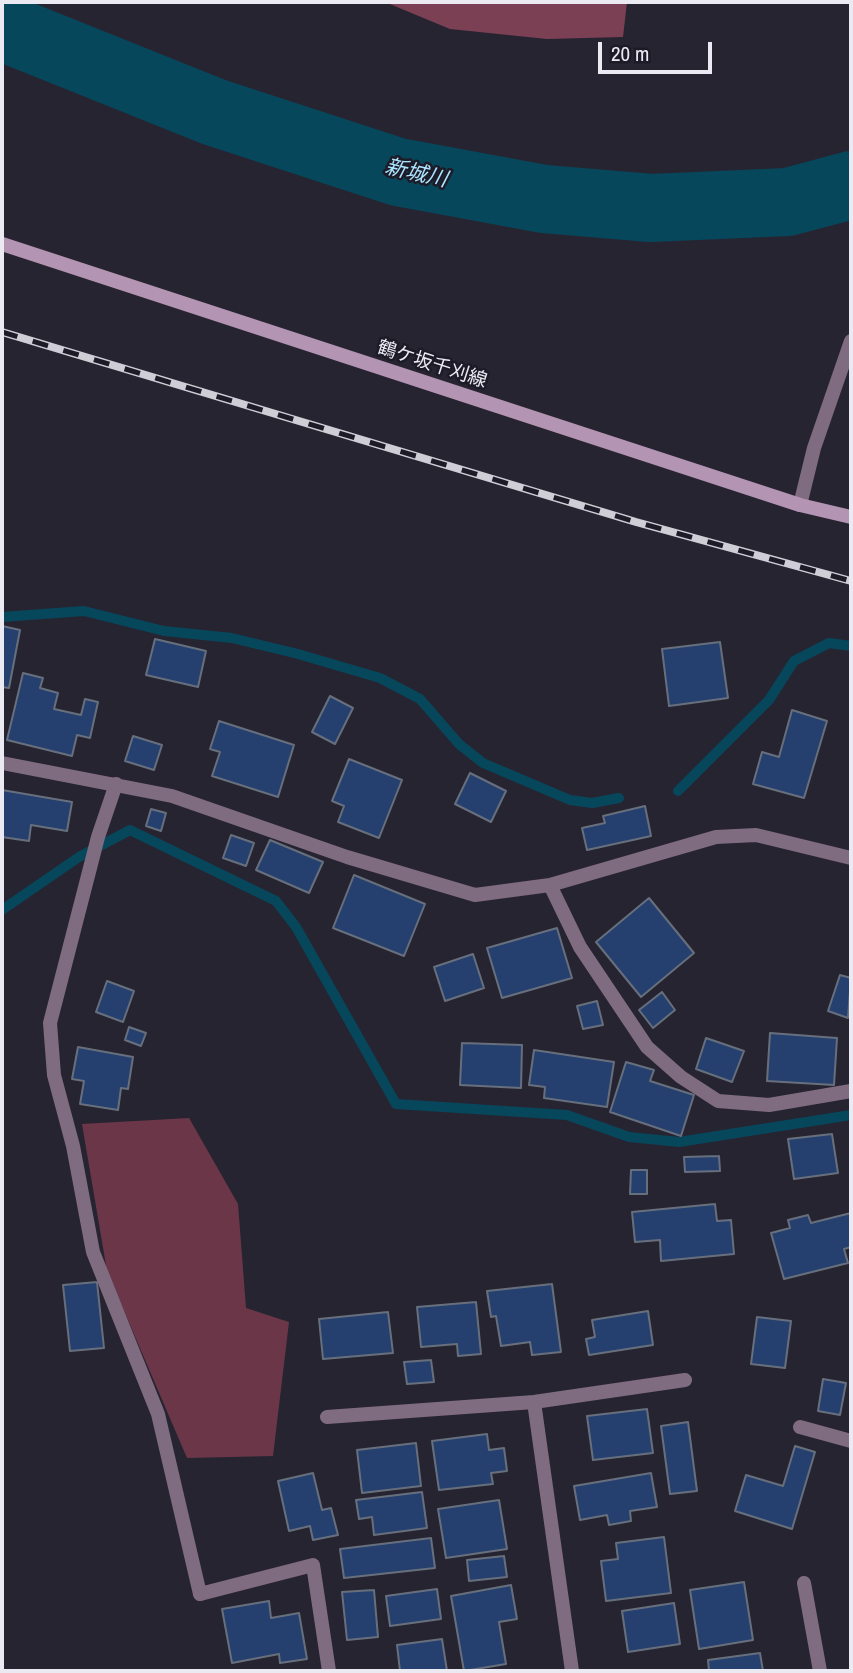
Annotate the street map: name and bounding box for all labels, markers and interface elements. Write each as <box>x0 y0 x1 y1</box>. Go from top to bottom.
scale bar <box>601 28 715 72</box>
text: 20 m <box>611 39 649 68</box>
water label: 新城川 <box>382 155 450 193</box>
street label: 鶴ケ坂千刈線 <box>374 337 490 393</box>

